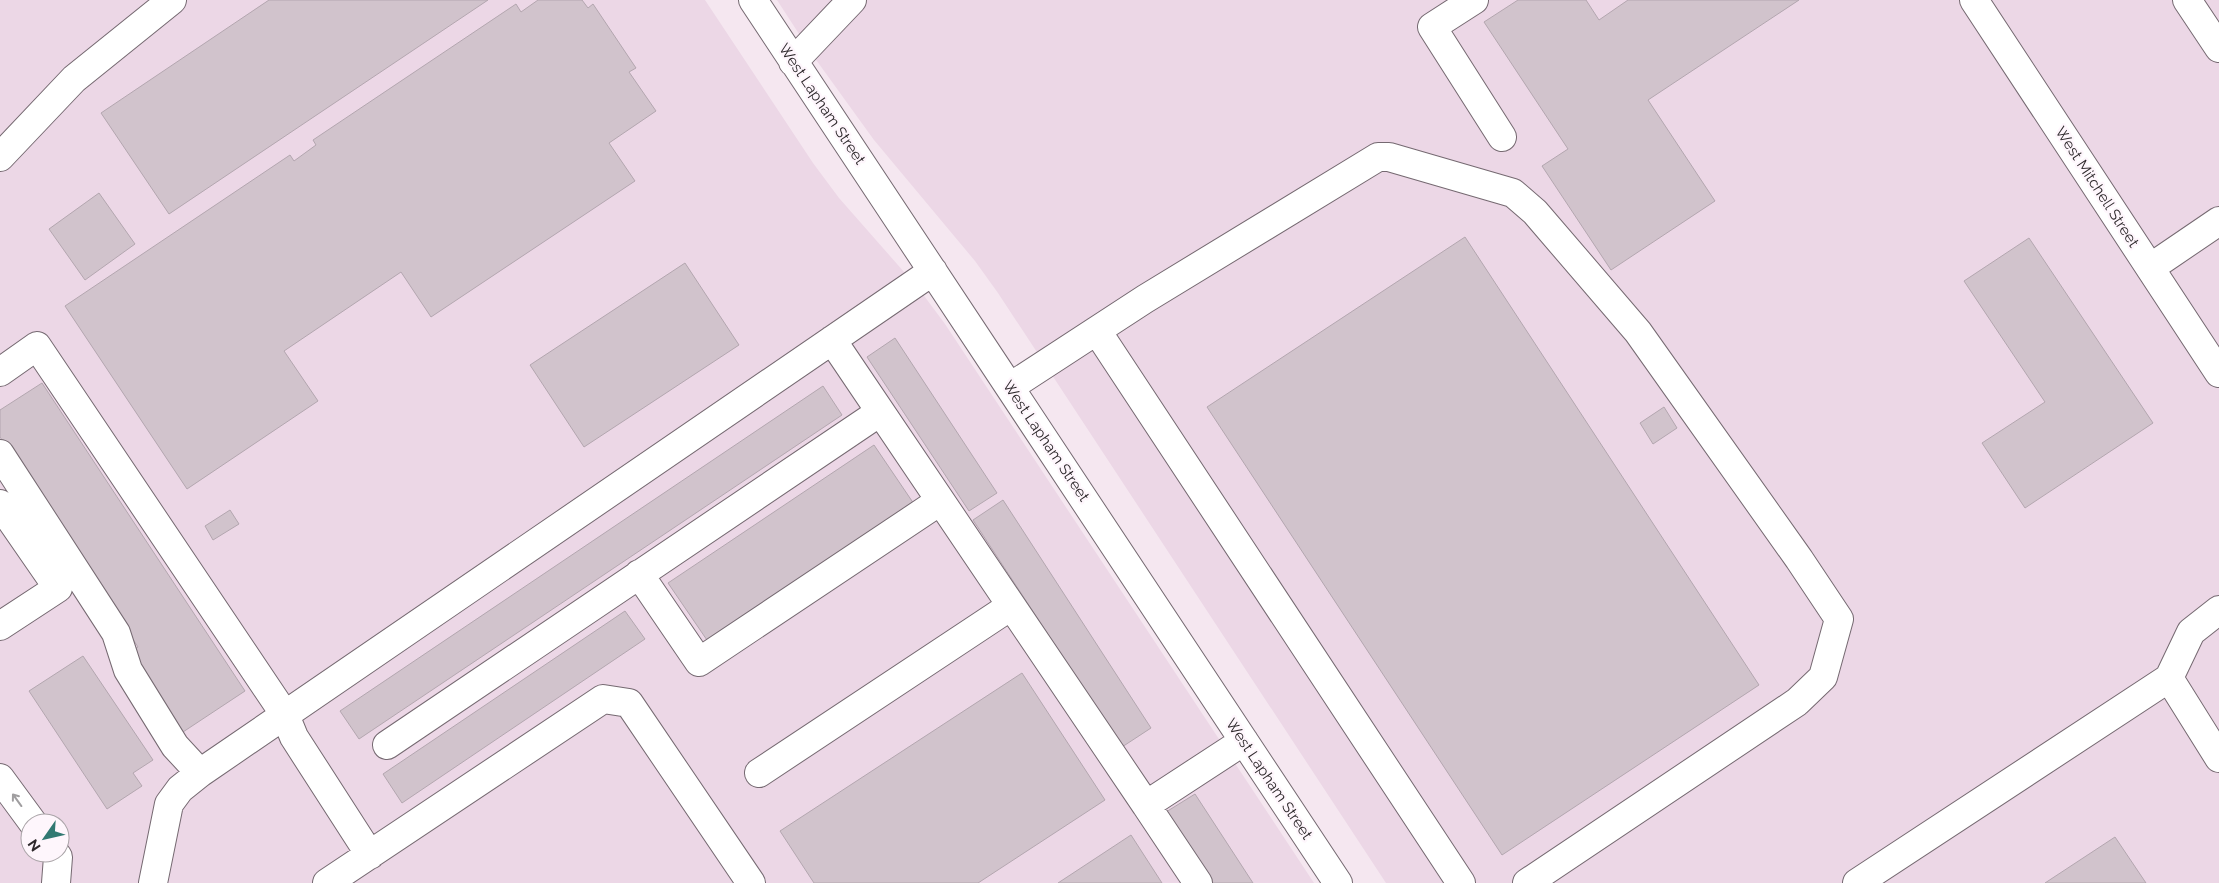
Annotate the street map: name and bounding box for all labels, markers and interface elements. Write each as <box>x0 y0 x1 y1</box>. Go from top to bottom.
street label: West Lapham Street <box>775 40 869 168</box>
street label: West Mitchell Street <box>2051 123 2143 251</box>
street label: West Lapham Street <box>999 377 1093 505</box>
street label: West Lapham Street <box>1222 715 1316 843</box>
one-way arrow <box>11 794 22 807</box>
north arrow <box>20 813 70 863</box>
text: N <box>25 836 44 854</box>

